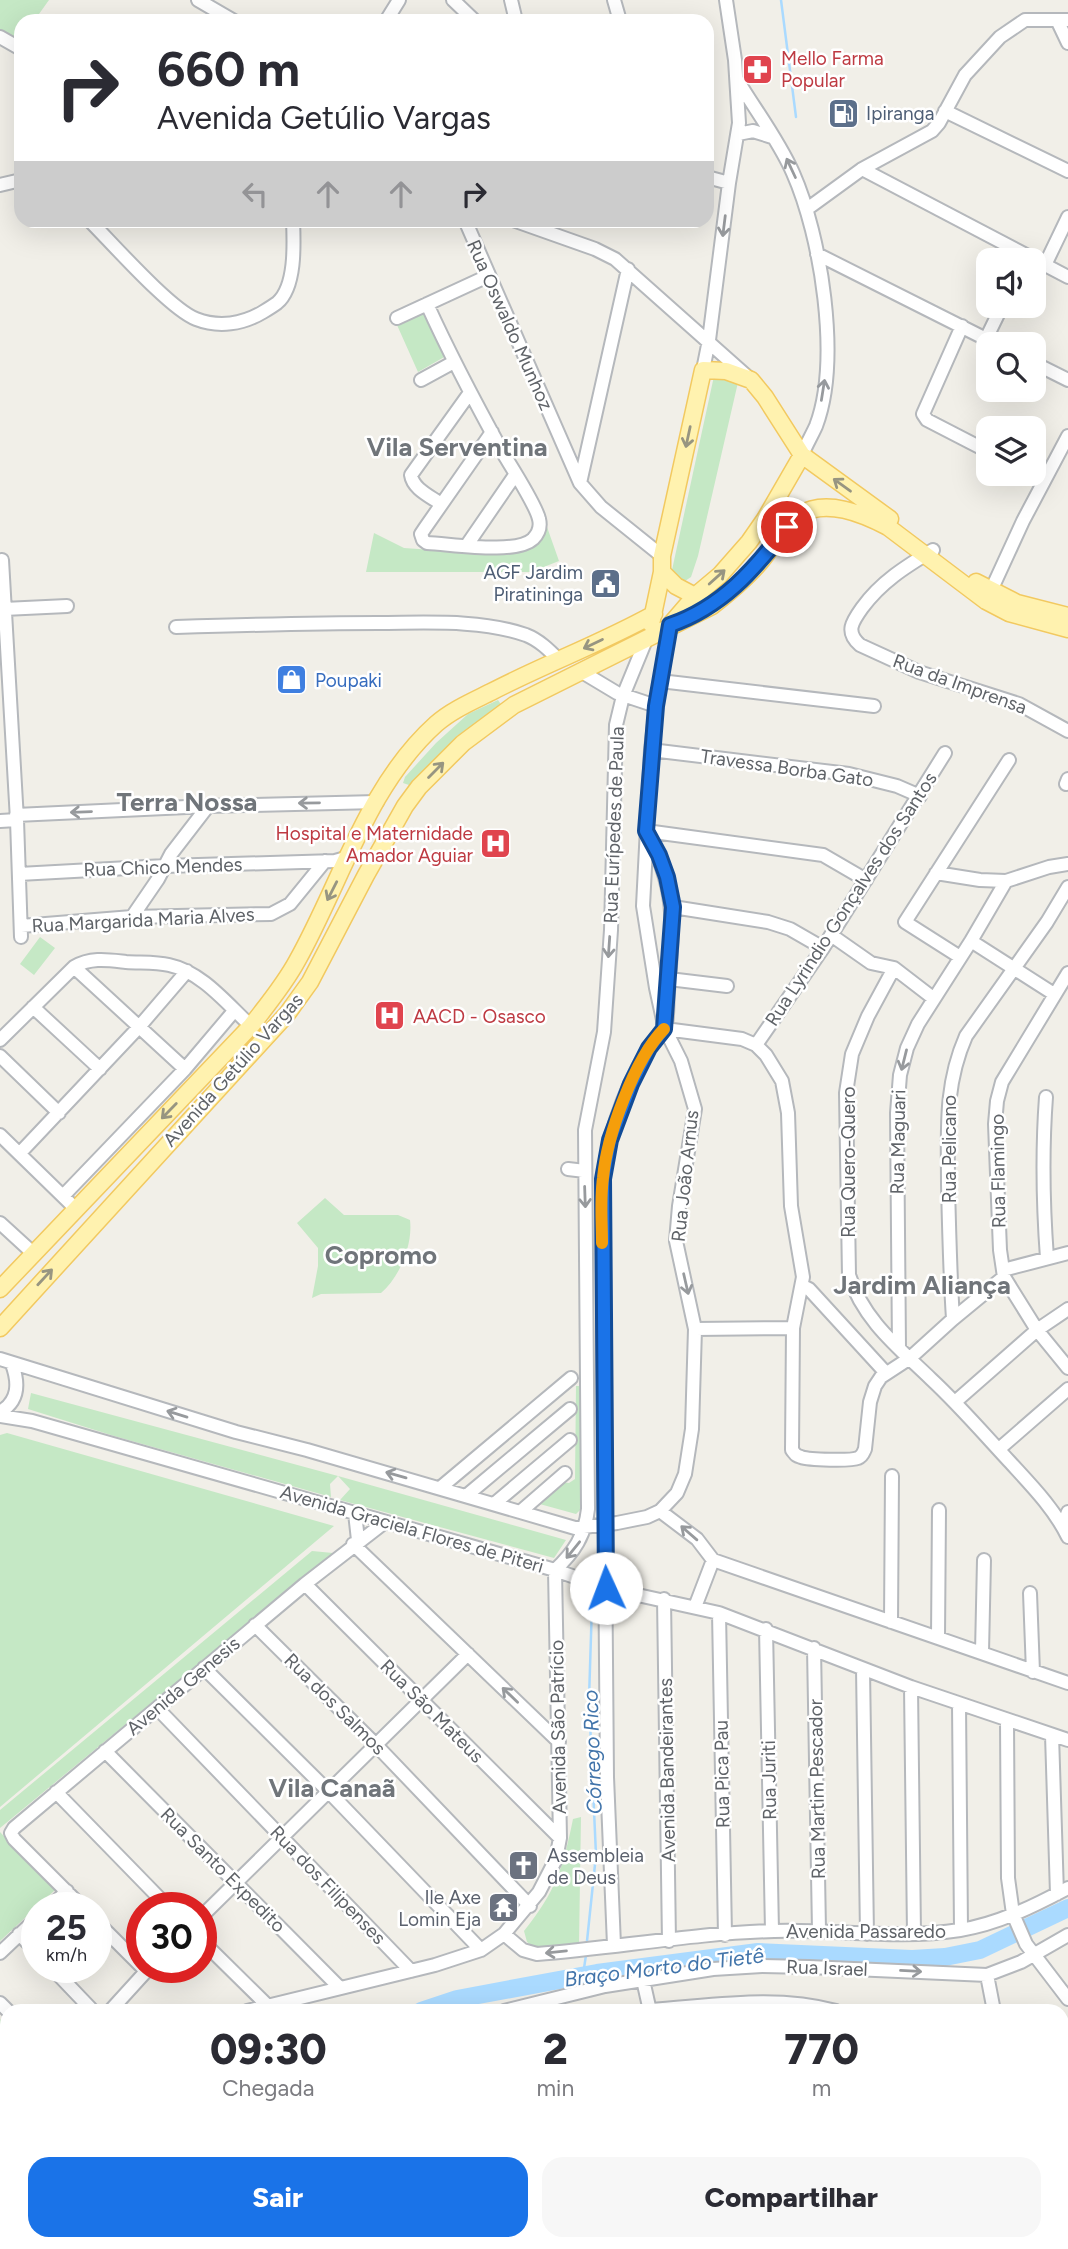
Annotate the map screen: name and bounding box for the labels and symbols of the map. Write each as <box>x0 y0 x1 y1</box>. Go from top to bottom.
place label: Mello Farma Popular <box>781 47 884 92</box>
pharmacy icon: Mello Farma Popular <box>741 52 775 86</box>
fuel station icon: Ipiranga <box>826 96 860 130</box>
place label: Ipiranga <box>866 102 934 125</box>
one-way arrow <box>783 158 797 179</box>
one-way arrow <box>717 214 730 236</box>
street label: Rua Oswaldo Munhoz <box>462 236 558 414</box>
one-way arrow <box>817 379 830 402</box>
one-way arrow <box>681 425 694 448</box>
district label: Vila Serventina <box>366 431 548 463</box>
one-way arrow <box>833 478 852 492</box>
pin <box>757 497 817 557</box>
place label: AGF Jardim Piratininga <box>484 561 583 606</box>
public building icon: AGF Jardim Piratininga <box>589 566 623 600</box>
one-way arrow <box>708 568 725 585</box>
one-way arrow <box>583 638 604 651</box>
street label: Rua da Imprensa <box>890 649 1030 719</box>
shop icon: Poupaki <box>275 663 309 697</box>
place label: Poupaki <box>315 669 382 692</box>
street label: Rua Eurípedes de Paula <box>599 726 629 924</box>
street label: Travessa Borba Gato <box>699 744 875 792</box>
one-way arrow <box>428 762 445 779</box>
street label: Rua Lyrindio Gonçalves dos Santos <box>760 768 942 1030</box>
district label: Terra Nossa <box>117 786 257 818</box>
one-way arrow <box>297 797 320 810</box>
one-way arrow <box>70 806 93 819</box>
place label: Hospital e Maternidade Amador Aguiar <box>275 822 474 867</box>
hospital icon: Hospital e Maternidade Amador Aguiar <box>479 827 513 861</box>
street label: Rua Chico Mendes <box>83 853 243 881</box>
one-way arrow <box>325 880 339 901</box>
street label: Rua Margarida Maria Alves <box>31 903 255 937</box>
one-way arrow <box>602 936 615 958</box>
street label: Avenida Getúlio Vargas <box>158 989 308 1151</box>
hospital icon: AACD - Osasco <box>373 999 407 1033</box>
place label: AACD - Osasco <box>413 1005 546 1028</box>
one-way arrow <box>897 1048 910 1070</box>
street label: Rua Quero-Quero <box>837 1086 860 1238</box>
street label: Rua Maguari <box>886 1089 910 1195</box>
street label: Rua Pelicano <box>938 1095 961 1203</box>
one-way arrow <box>161 1103 178 1120</box>
street label: Rua João Arnus <box>667 1109 703 1243</box>
street label: Rua Flamingo <box>986 1114 1010 1228</box>
one-way arrow <box>578 1186 592 1209</box>
district label: Copromo <box>325 1239 437 1271</box>
one-way arrow <box>37 1268 53 1286</box>
district label: Jardim Aliança <box>833 1269 1011 1301</box>
one-way arrow <box>680 1273 693 1295</box>
one-way arrow <box>167 1407 189 1420</box>
one-way arrow <box>386 1468 408 1481</box>
street label: Avenida Graciela Flores de Piteri <box>278 1480 546 1578</box>
one-way arrow <box>680 1525 698 1541</box>
one-way arrow <box>565 1541 580 1559</box>
position arrow <box>569 1551 643 1625</box>
street label: Avenida Genesis <box>122 1632 245 1740</box>
street label: Avenida São Patrício <box>545 1640 571 1814</box>
street label: Rua dos Salmos <box>279 1648 391 1760</box>
street label: Rua São Mateus <box>376 1655 489 1768</box>
street label: Avenida Bandeirantes <box>654 1678 680 1862</box>
one-way arrow <box>502 1686 519 1703</box>
water label: Córrego Rico <box>577 1689 607 1815</box>
street label: Rua Martim Pescador <box>804 1698 830 1879</box>
street label: Rua Pica Pau <box>710 1720 734 1828</box>
street label: Rua Juriti <box>757 1740 781 1820</box>
district label: Vila Canaã <box>268 1772 396 1804</box>
street label: Rua Santo Expedito <box>156 1803 290 1937</box>
street label: Rua dos Filipenses <box>265 1821 391 1949</box>
place label: Assembleia de Deus <box>547 1844 644 1889</box>
church icon: Assembleia de Deus <box>507 1849 541 1883</box>
place label: Ile Axe Lomin Eja <box>398 1886 481 1931</box>
temple icon: Ile Axe Lomin Eja <box>487 1891 521 1925</box>
speed limit sign: 30 <box>126 1892 217 1983</box>
street label: Avenida Passaredo <box>786 1920 946 1943</box>
water label: Braço Morto do Tietê <box>563 1942 766 1992</box>
one-way arrow <box>545 1946 568 1959</box>
street label: Rua Israel <box>786 1955 868 1981</box>
one-way arrow <box>899 1965 922 1978</box>

